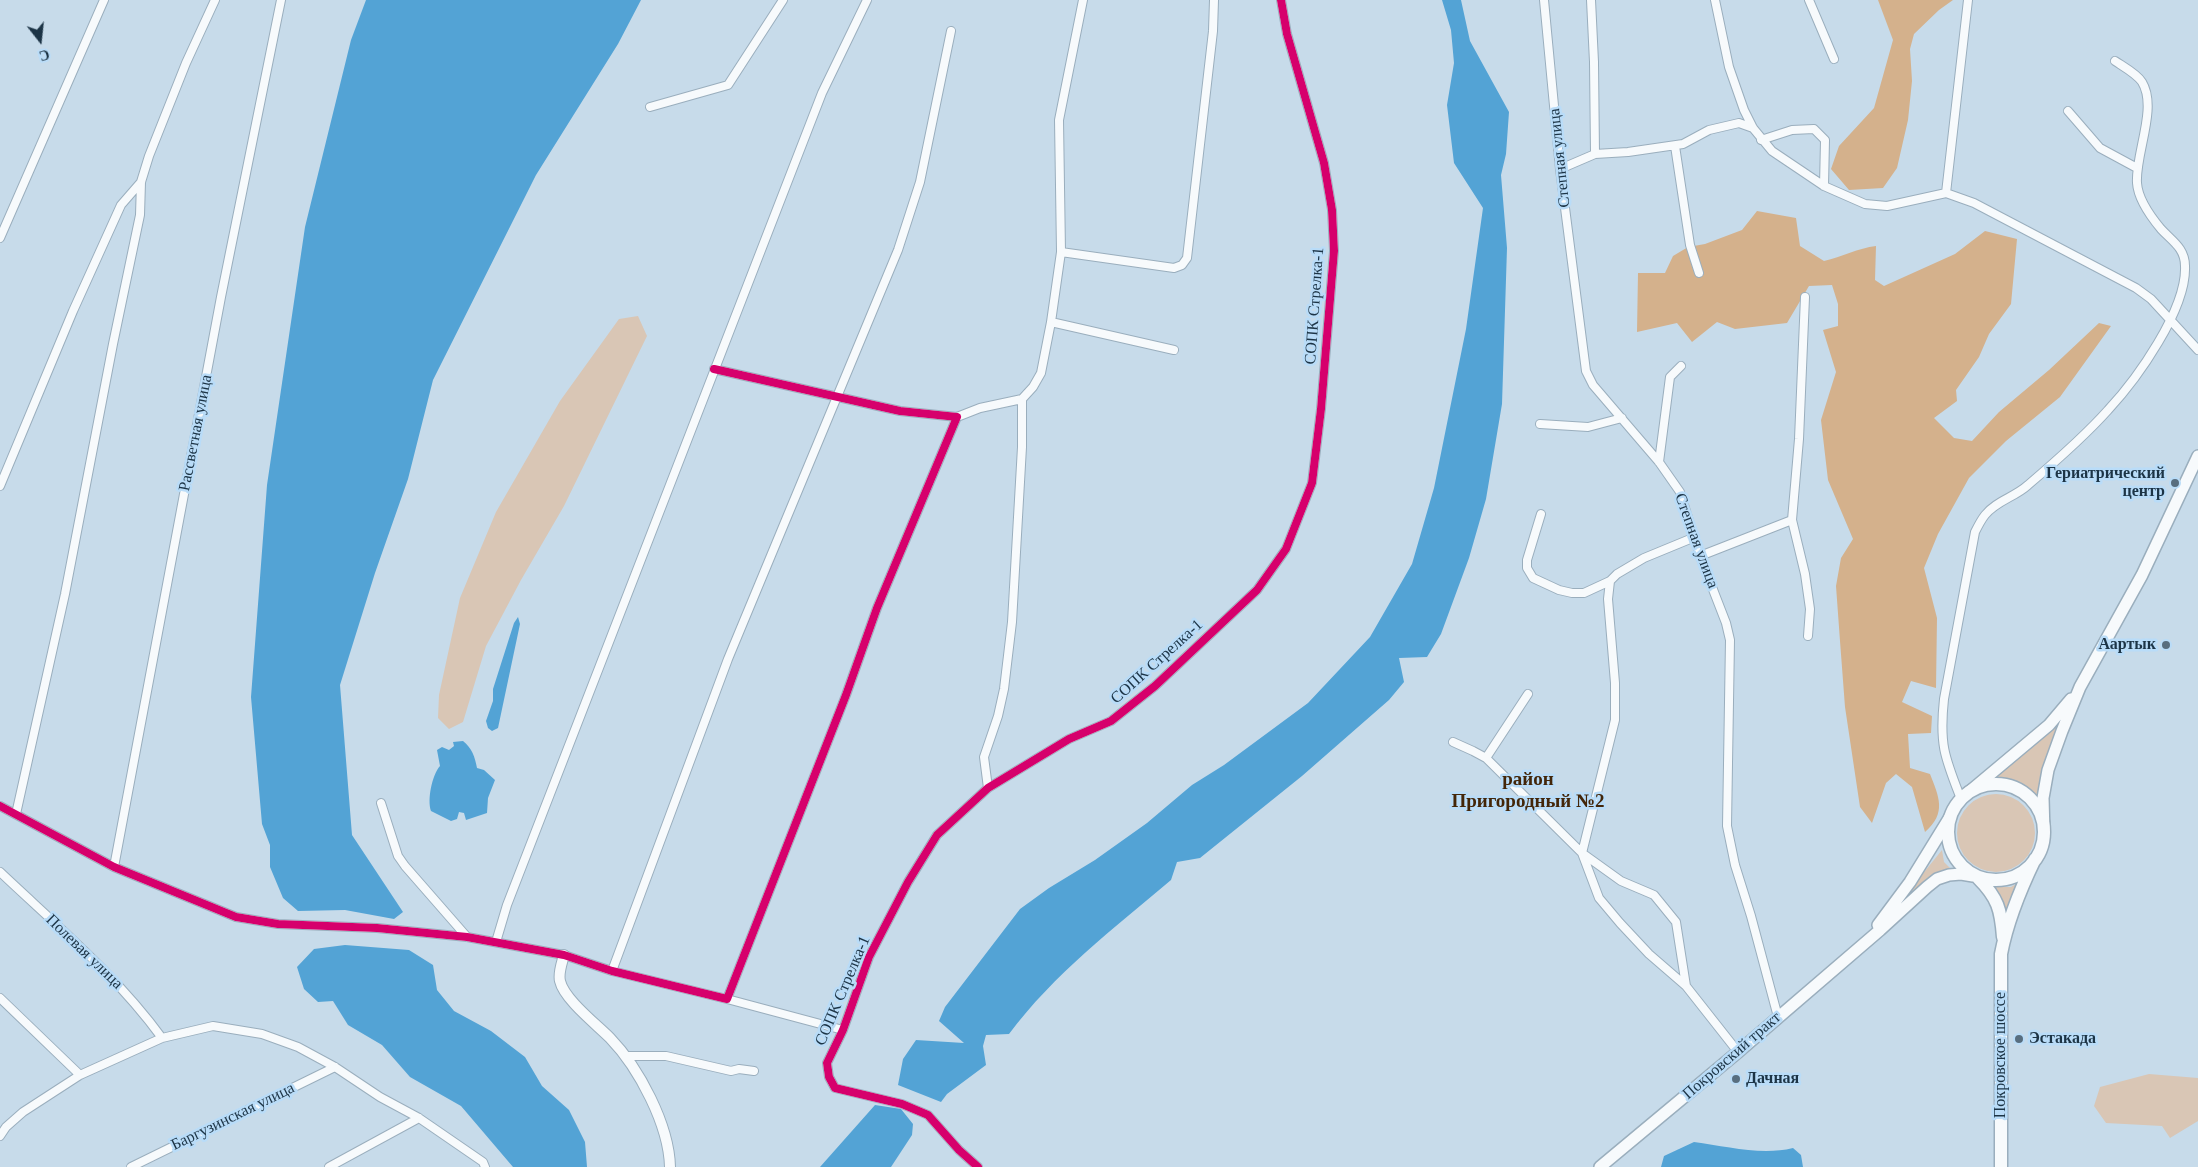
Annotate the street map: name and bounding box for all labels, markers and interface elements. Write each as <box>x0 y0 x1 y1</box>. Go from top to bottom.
north arrow <box>15 15 65 65</box>
text: С <box>37 46 51 64</box>
street label: Степная улица <box>1545 107 1575 209</box>
street label: СОПК Стрелка-1 <box>1301 247 1329 365</box>
street label: Рассветная улица <box>175 373 217 493</box>
place label: Гериатрический центр <box>2046 464 2165 502</box>
marker: Гериатрический центр <box>2169 477 2181 489</box>
street label: Степная улица <box>1670 491 1722 591</box>
street label: СОПК Стрелка-1 <box>1107 616 1207 708</box>
place label: Аартык <box>2098 635 2156 655</box>
marker: Аартык <box>2160 639 2172 651</box>
district label: район Пригородный №2 <box>1451 769 1605 813</box>
street label: Полевая улица <box>41 910 127 994</box>
street label: СОПК Стрелка-1 <box>811 933 875 1049</box>
street label: Покровское шоссе <box>1991 992 2011 1118</box>
street label: Покровский тракт <box>1679 1008 1785 1104</box>
place label: Эстакада <box>2029 1029 2096 1049</box>
marker: Эстакада <box>2013 1033 2025 1045</box>
place label: Дачная <box>1746 1069 1799 1089</box>
marker: Дачная <box>1730 1073 1742 1085</box>
street label: Баргузинская улица <box>168 1079 298 1155</box>

